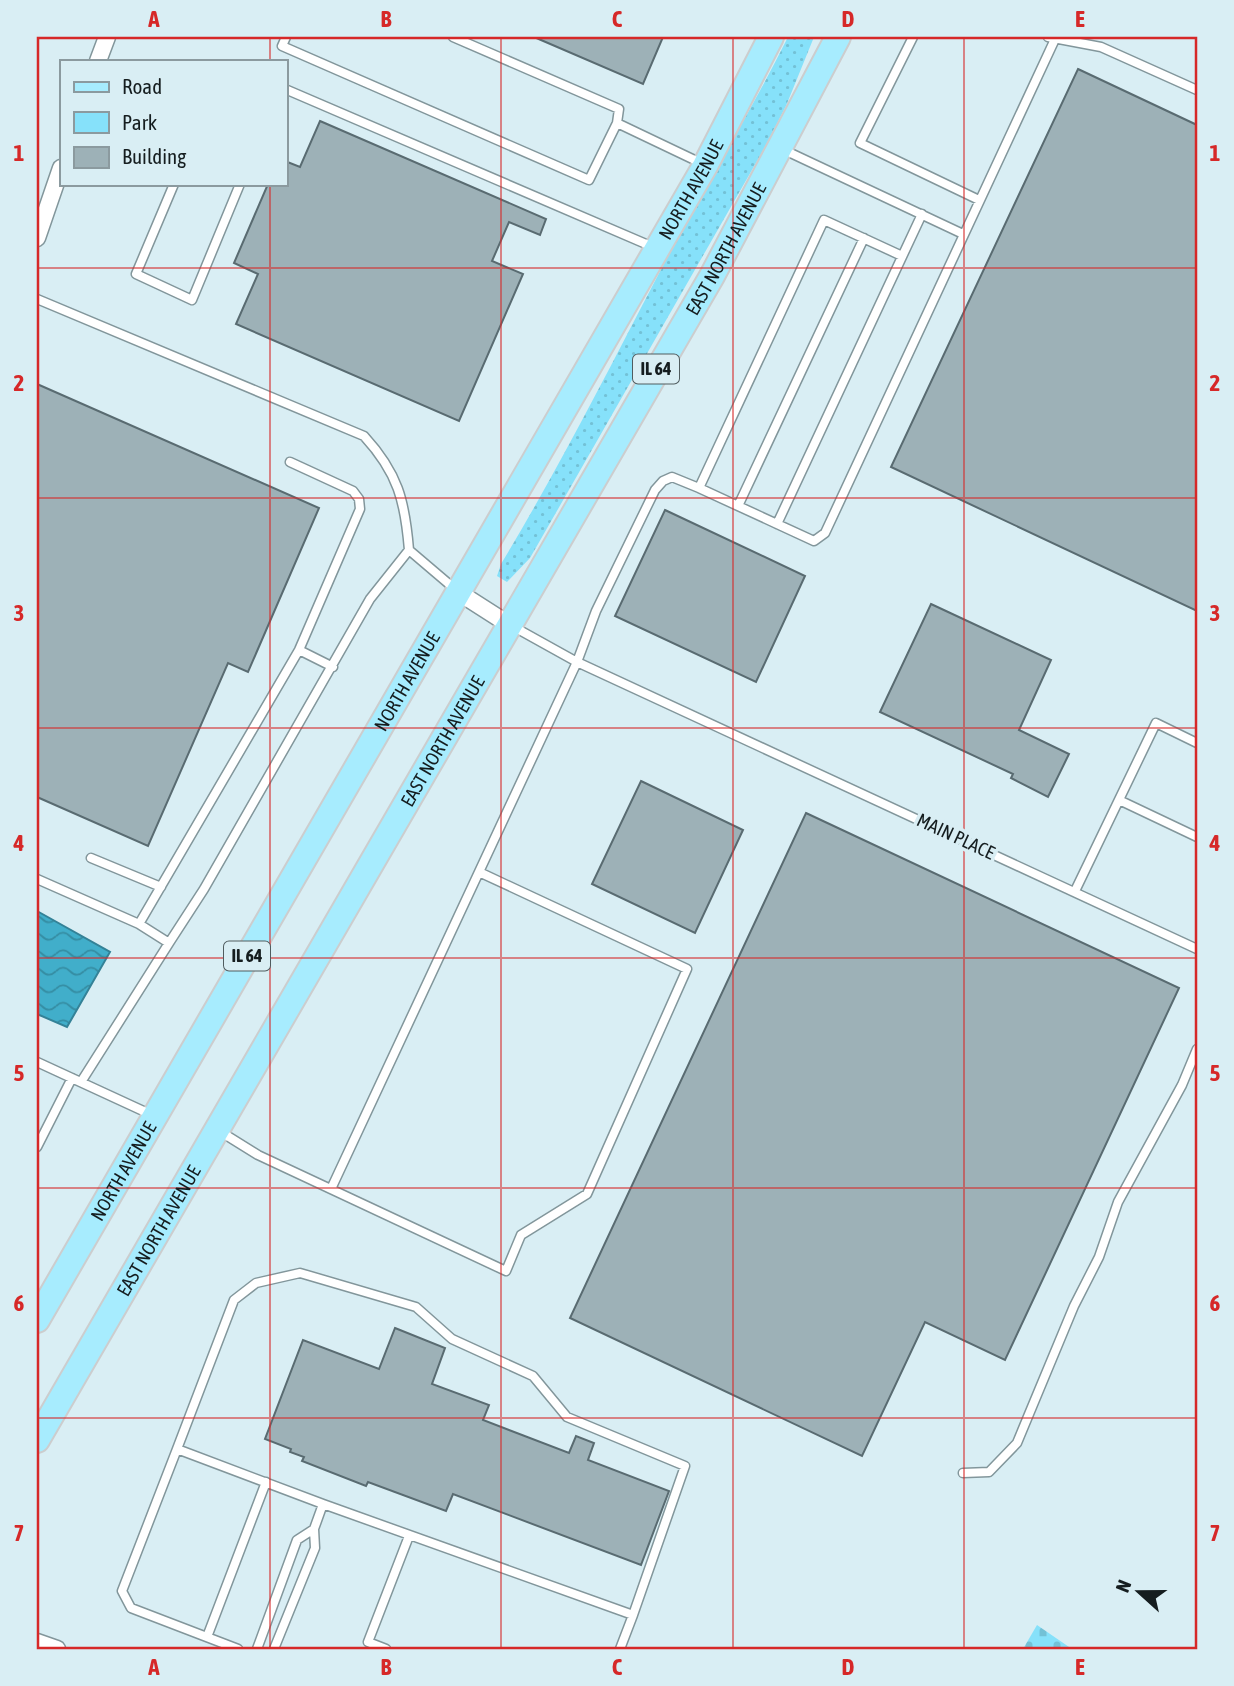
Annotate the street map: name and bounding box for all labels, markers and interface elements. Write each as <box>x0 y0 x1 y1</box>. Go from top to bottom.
text: A <box>147 6 160 32</box>
text: B <box>381 6 392 32</box>
text: C <box>612 6 623 32</box>
text: D <box>842 6 855 32</box>
text: E <box>1075 6 1085 32</box>
legend <box>60 60 287 186</box>
text: Road <box>122 74 162 98</box>
text: Park <box>122 110 157 134</box>
street label: NORTH AVENUE <box>654 136 728 243</box>
text: 1 <box>14 140 25 166</box>
text: 1 <box>1210 140 1221 166</box>
text: Building <box>122 144 186 168</box>
street label: EAST NORTH AVENUE <box>681 179 770 319</box>
road number: IL 64 <box>633 354 679 384</box>
text: 2 <box>14 370 24 396</box>
text: 2 <box>1210 370 1220 396</box>
text: 3 <box>14 600 24 626</box>
text: 3 <box>1210 600 1220 626</box>
street label: NORTH AVENUE <box>369 628 444 735</box>
street label: EAST NORTH AVENUE <box>396 672 489 810</box>
street label: MAIN PLACE <box>914 808 998 864</box>
text: 4 <box>13 830 25 856</box>
text: 4 <box>1209 830 1221 856</box>
road number: IL 64 <box>224 942 270 971</box>
text: 5 <box>14 1060 25 1086</box>
text: 5 <box>1210 1060 1221 1086</box>
street label: NORTH AVENUE <box>86 1118 160 1225</box>
street label: EAST NORTH AVENUE <box>112 1162 205 1300</box>
text: 6 <box>14 1290 25 1316</box>
text: 6 <box>1210 1290 1221 1316</box>
text: 7 <box>14 1520 24 1546</box>
text: 7 <box>1210 1520 1220 1546</box>
north arrow <box>1104 1556 1174 1626</box>
text: N <box>1111 1577 1135 1595</box>
text: A <box>147 1654 160 1680</box>
text: B <box>381 1654 392 1680</box>
text: C <box>612 1654 623 1680</box>
text: D <box>842 1654 855 1680</box>
text: E <box>1075 1654 1085 1680</box>

